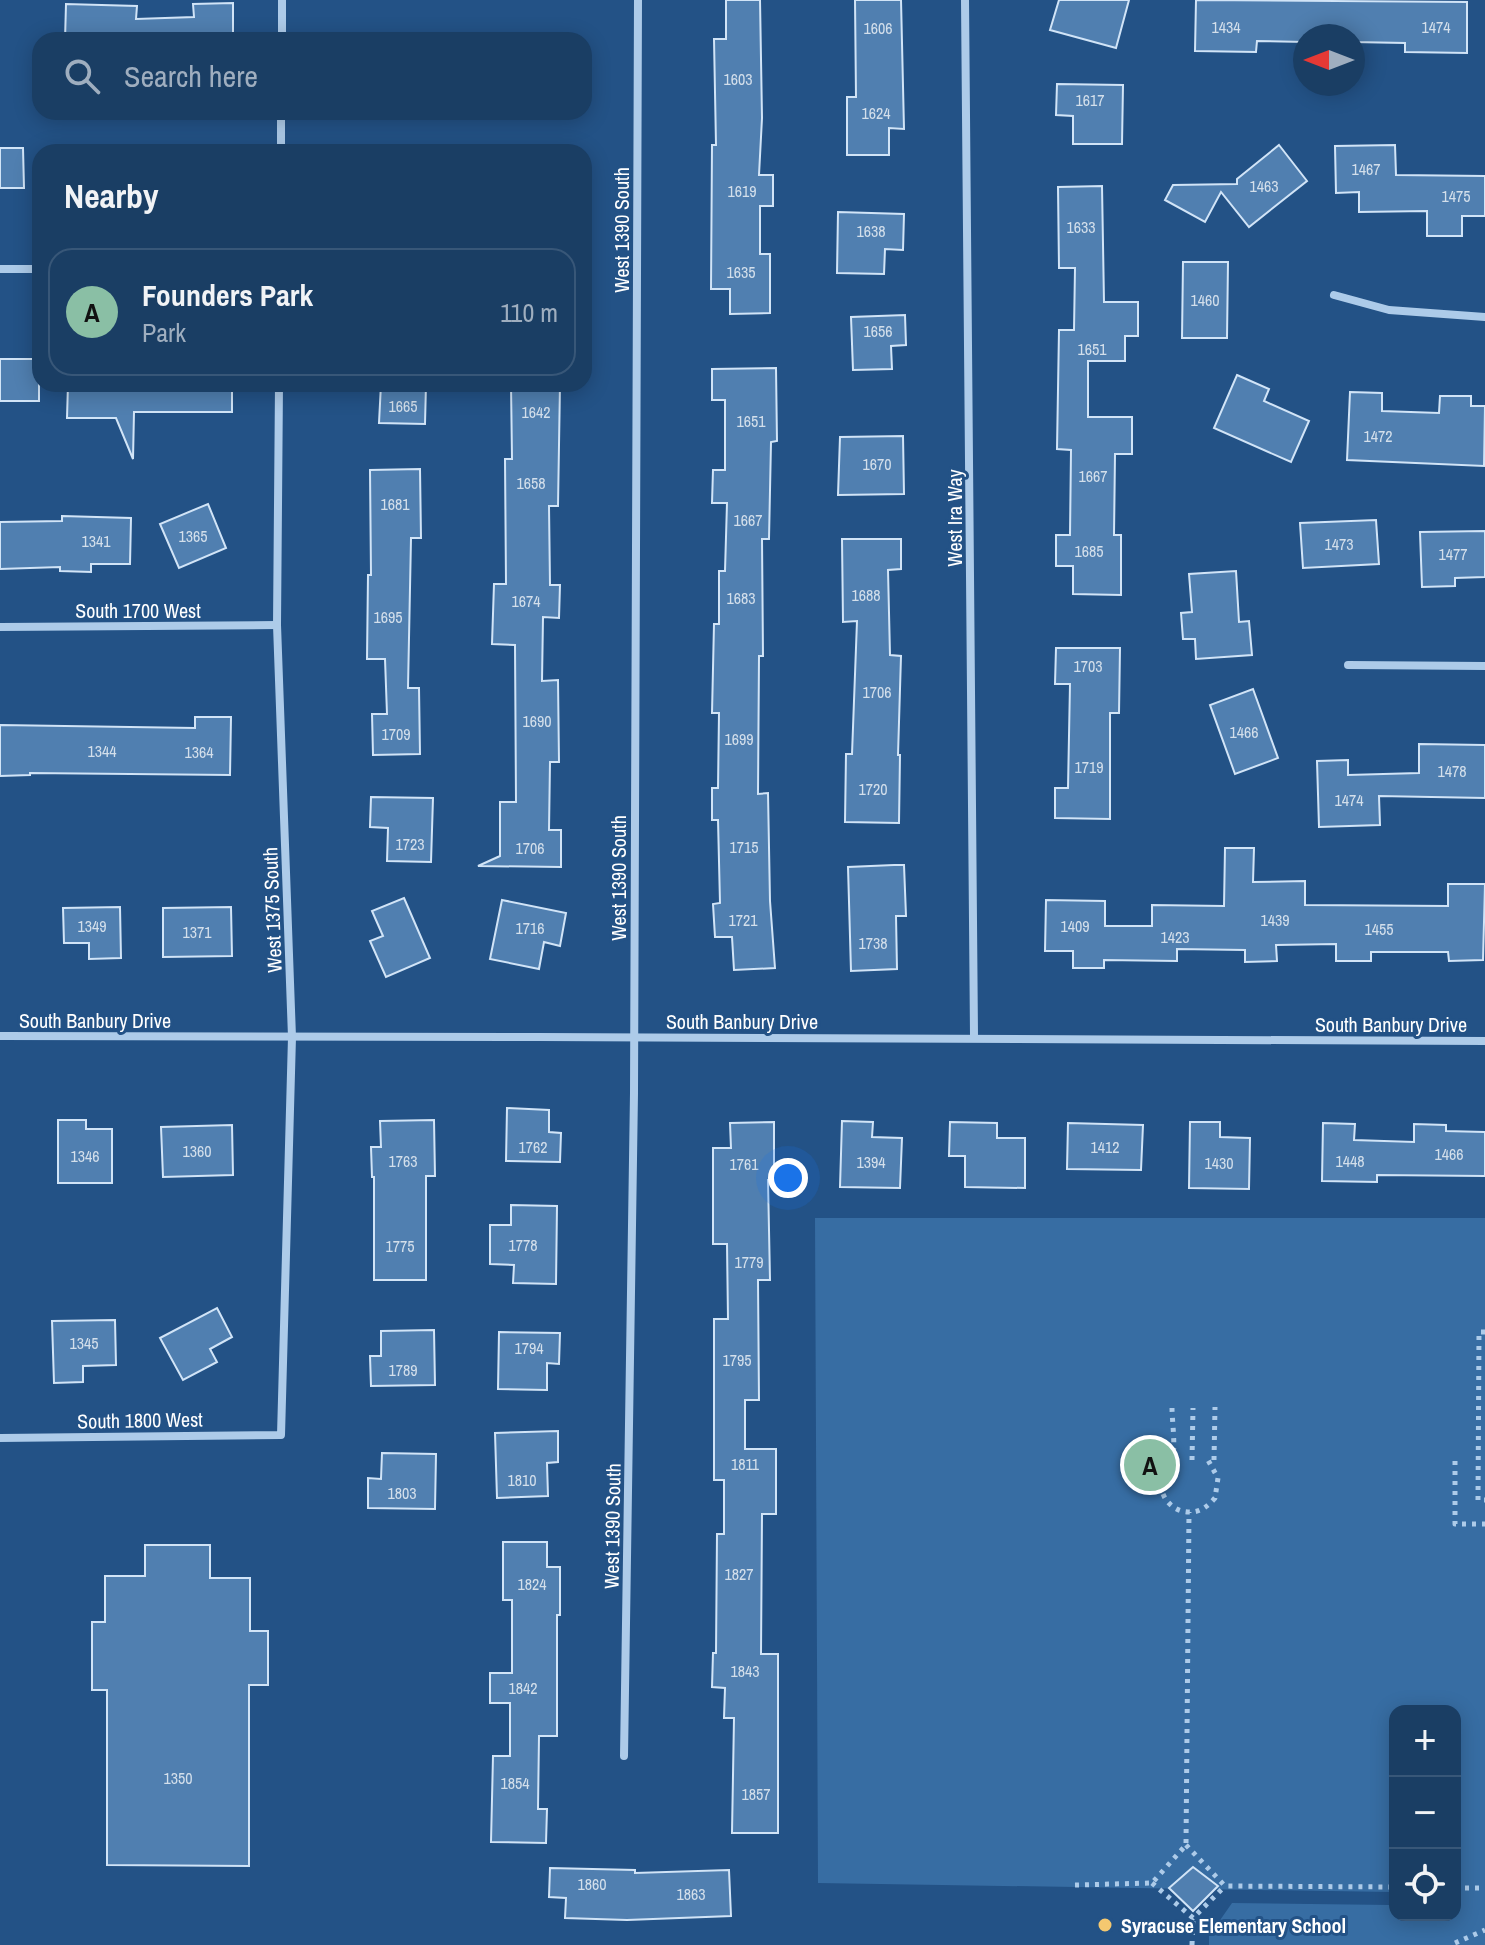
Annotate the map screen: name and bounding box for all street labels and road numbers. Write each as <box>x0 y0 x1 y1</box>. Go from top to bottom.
street label: West 1390 South <box>608 167 635 293</box>
street label: West Ira Way <box>941 468 968 567</box>
street label: South 1700 West <box>75 597 201 624</box>
street label: West 1390 South <box>605 815 632 941</box>
street label: West 1375 South <box>256 847 288 973</box>
street label: South Banbury Drive <box>19 1007 171 1034</box>
street label: South Banbury Drive <box>666 1008 818 1035</box>
street label: South Banbury Drive <box>1315 1011 1467 1038</box>
street label: South 1800 West <box>77 1405 203 1435</box>
street label: West 1390 South <box>597 1463 627 1589</box>

